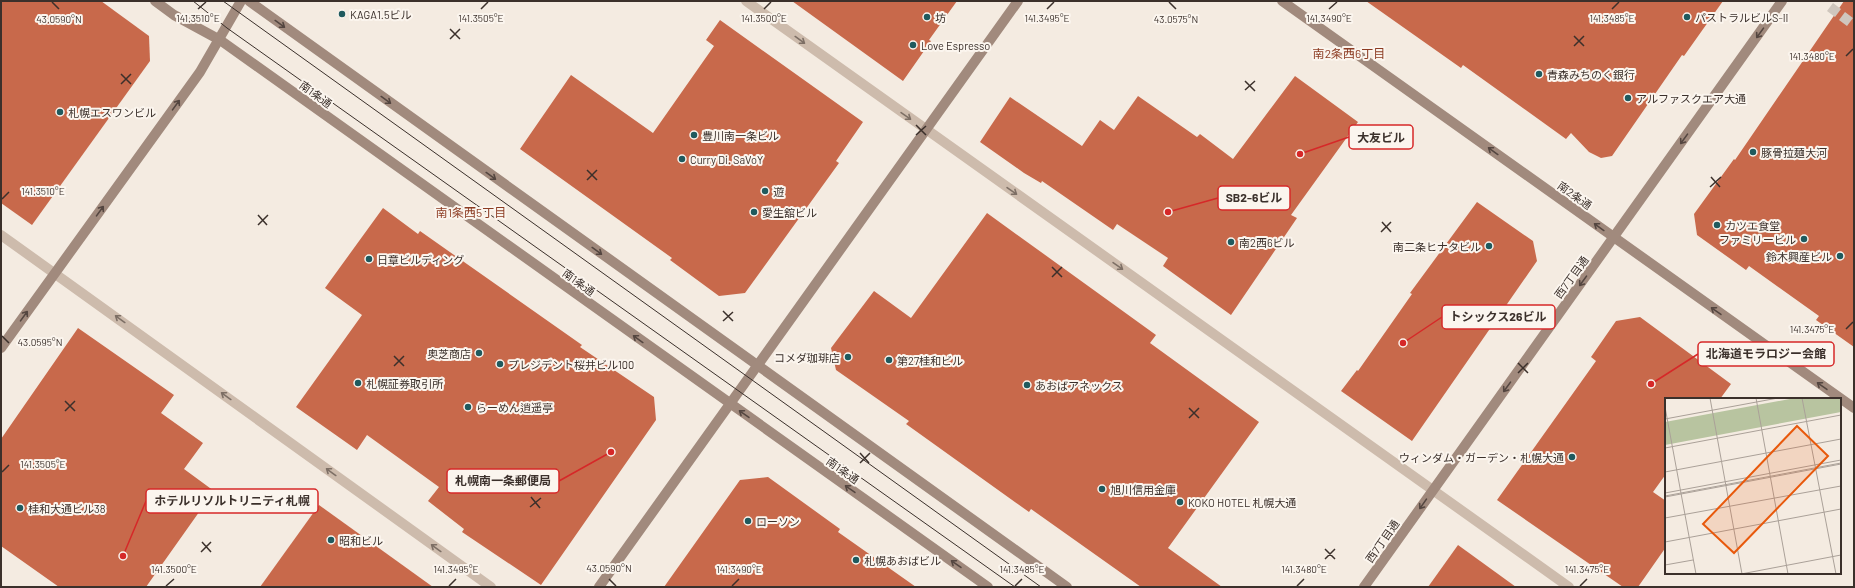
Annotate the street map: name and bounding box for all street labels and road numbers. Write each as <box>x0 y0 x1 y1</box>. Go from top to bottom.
street label: 南1条通 <box>297 78 335 110</box>
street label: 南2条通 <box>1555 178 1595 212</box>
street label: 西7丁目通 <box>1551 253 1591 301</box>
street label: 南1条通 <box>560 266 598 298</box>
street label: 南1条通 <box>824 454 862 486</box>
street label: 西7丁目通 <box>1363 517 1401 565</box>

